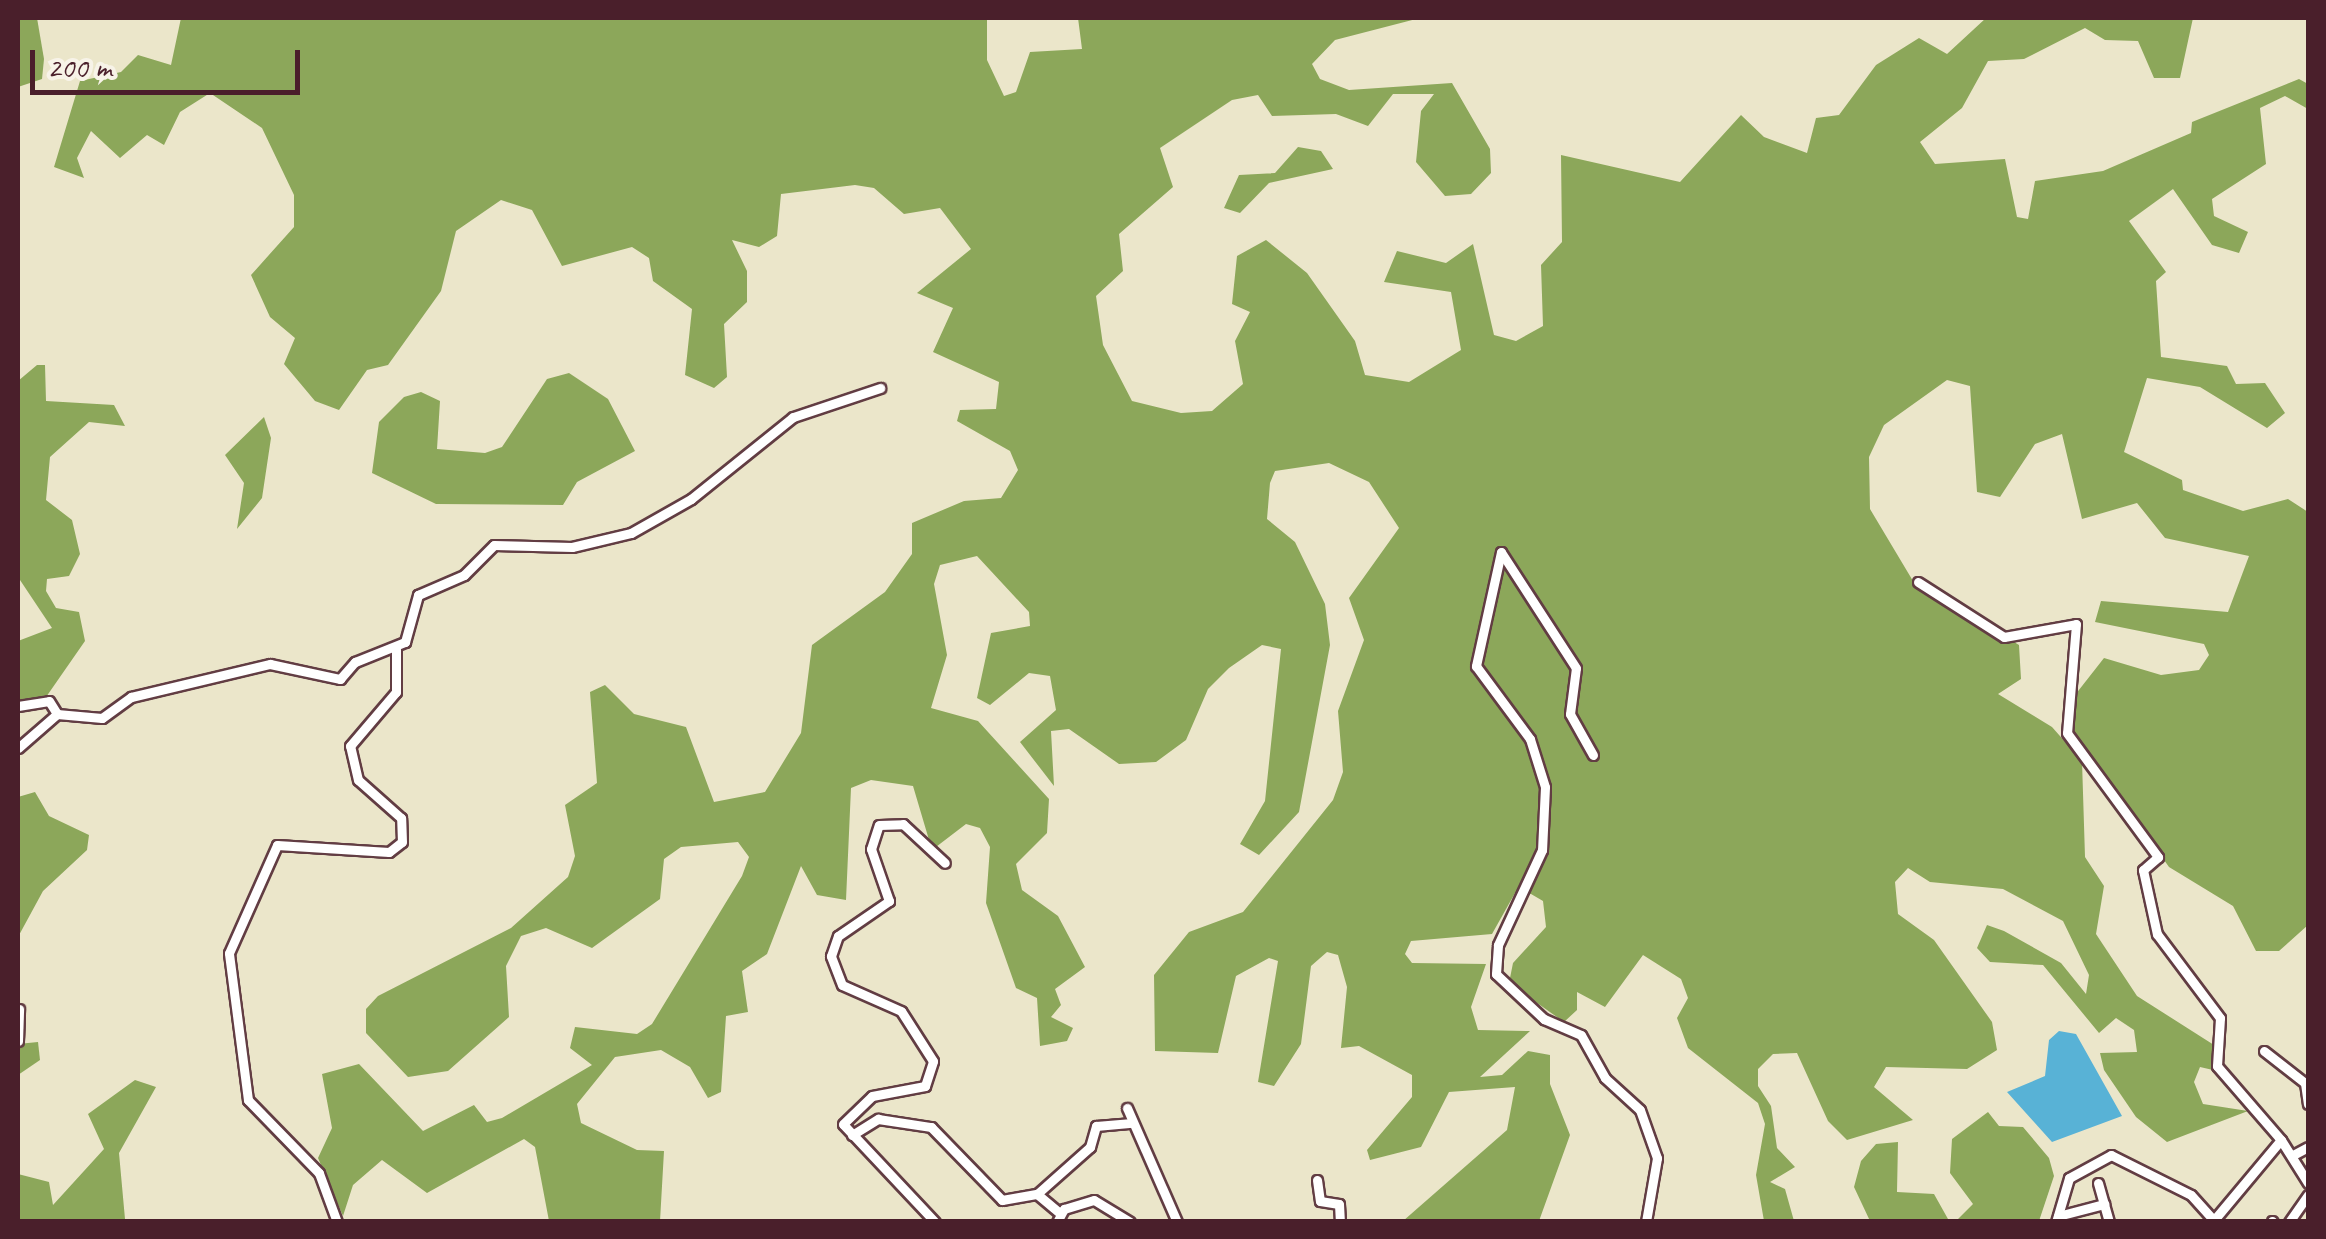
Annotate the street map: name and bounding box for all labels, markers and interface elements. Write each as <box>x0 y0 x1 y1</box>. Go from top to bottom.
scale bar <box>35 30 305 92</box>
text: 200 m <box>47 48 112 86</box>

